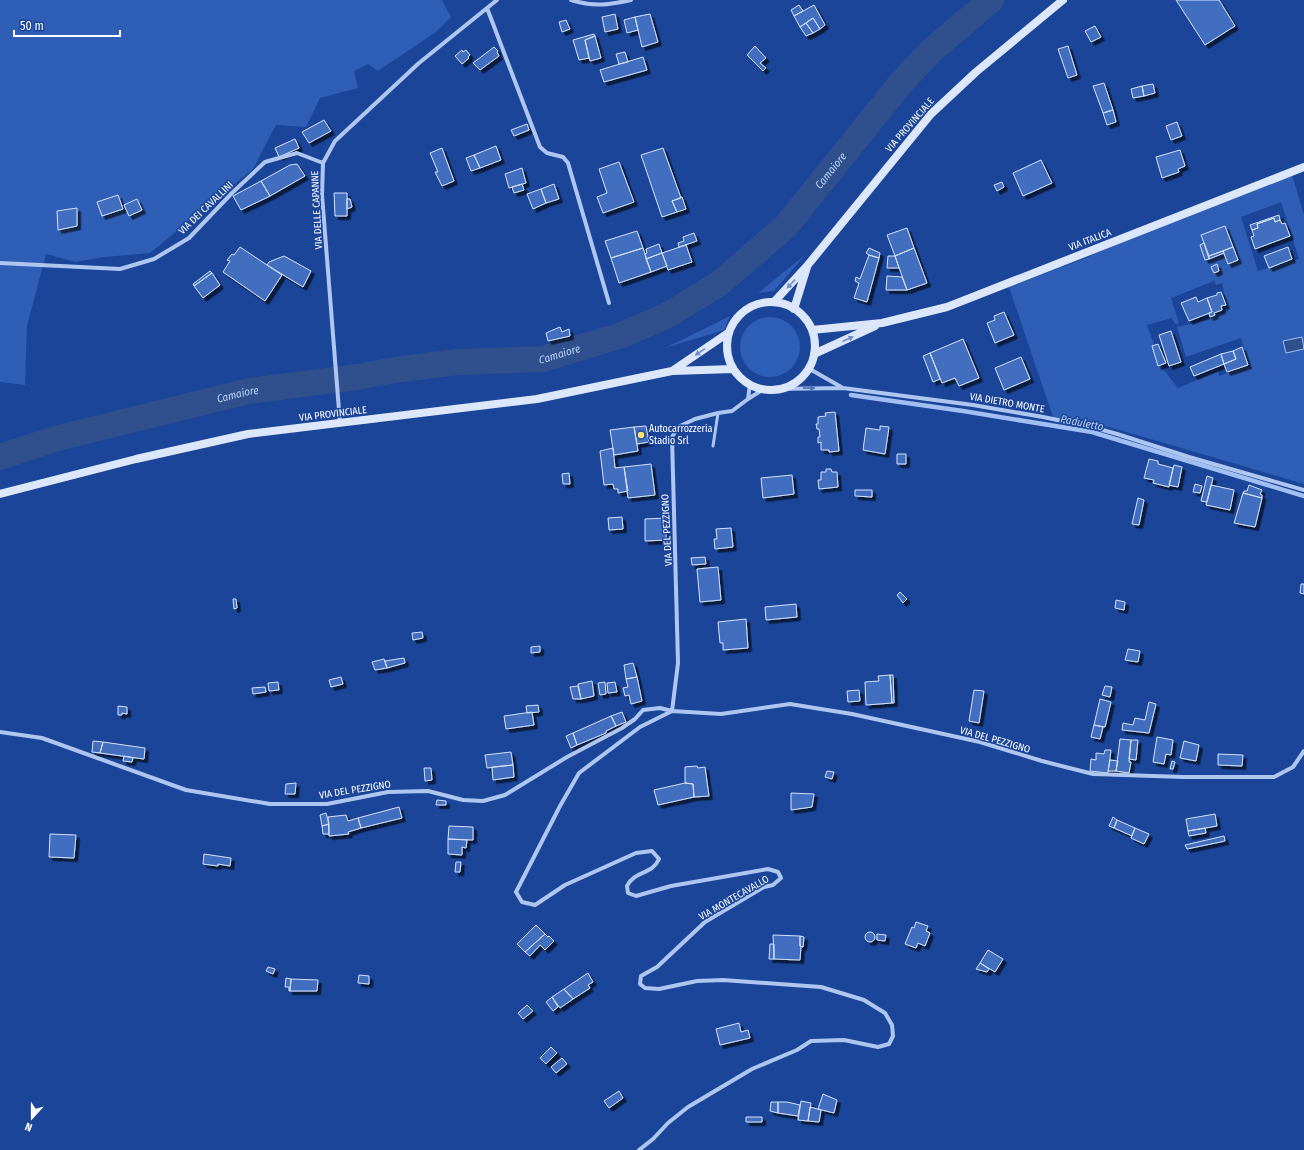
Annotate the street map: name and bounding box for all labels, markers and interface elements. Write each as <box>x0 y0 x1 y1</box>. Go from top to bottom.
scale bar <box>14 12 120 38</box>
text: 50 m <box>20 19 44 33</box>
street label: VIA PROVINCIALE <box>883 95 937 155</box>
water label: Camaiore <box>812 150 849 191</box>
street label: VIA DELLE CAPANNE <box>309 170 325 250</box>
street label: VIA DEI CAVALLINI <box>176 179 236 237</box>
street label: VIA ITALICA <box>1067 226 1114 254</box>
one-way arrow <box>786 279 795 289</box>
one-way arrow <box>842 336 853 342</box>
water label: Camaiore <box>539 342 582 366</box>
one-way arrow <box>695 348 705 356</box>
water label: Camaiore <box>215 383 259 405</box>
one-way arrow <box>803 385 815 392</box>
street label: VIA DIETRO MONTE <box>969 391 1046 416</box>
street label: VIA PROVINCIALE <box>299 404 368 424</box>
water label: Paduletto <box>1059 412 1105 434</box>
place label: Autocarrozzeria Stadio Srl <box>649 423 713 447</box>
marker: Autocarrozzeria Stadio Srl <box>636 430 646 440</box>
street label: VIA DEL PEZZIGNO <box>659 493 675 567</box>
street label: VIA DEL PEZZIGNO <box>958 724 1032 756</box>
street label: VIA DEL PEZZIGNO <box>318 778 392 802</box>
street label: VIA MONTECAVALLO <box>697 873 771 923</box>
north arrow <box>12 1098 52 1138</box>
text: N <box>23 1120 34 1134</box>

